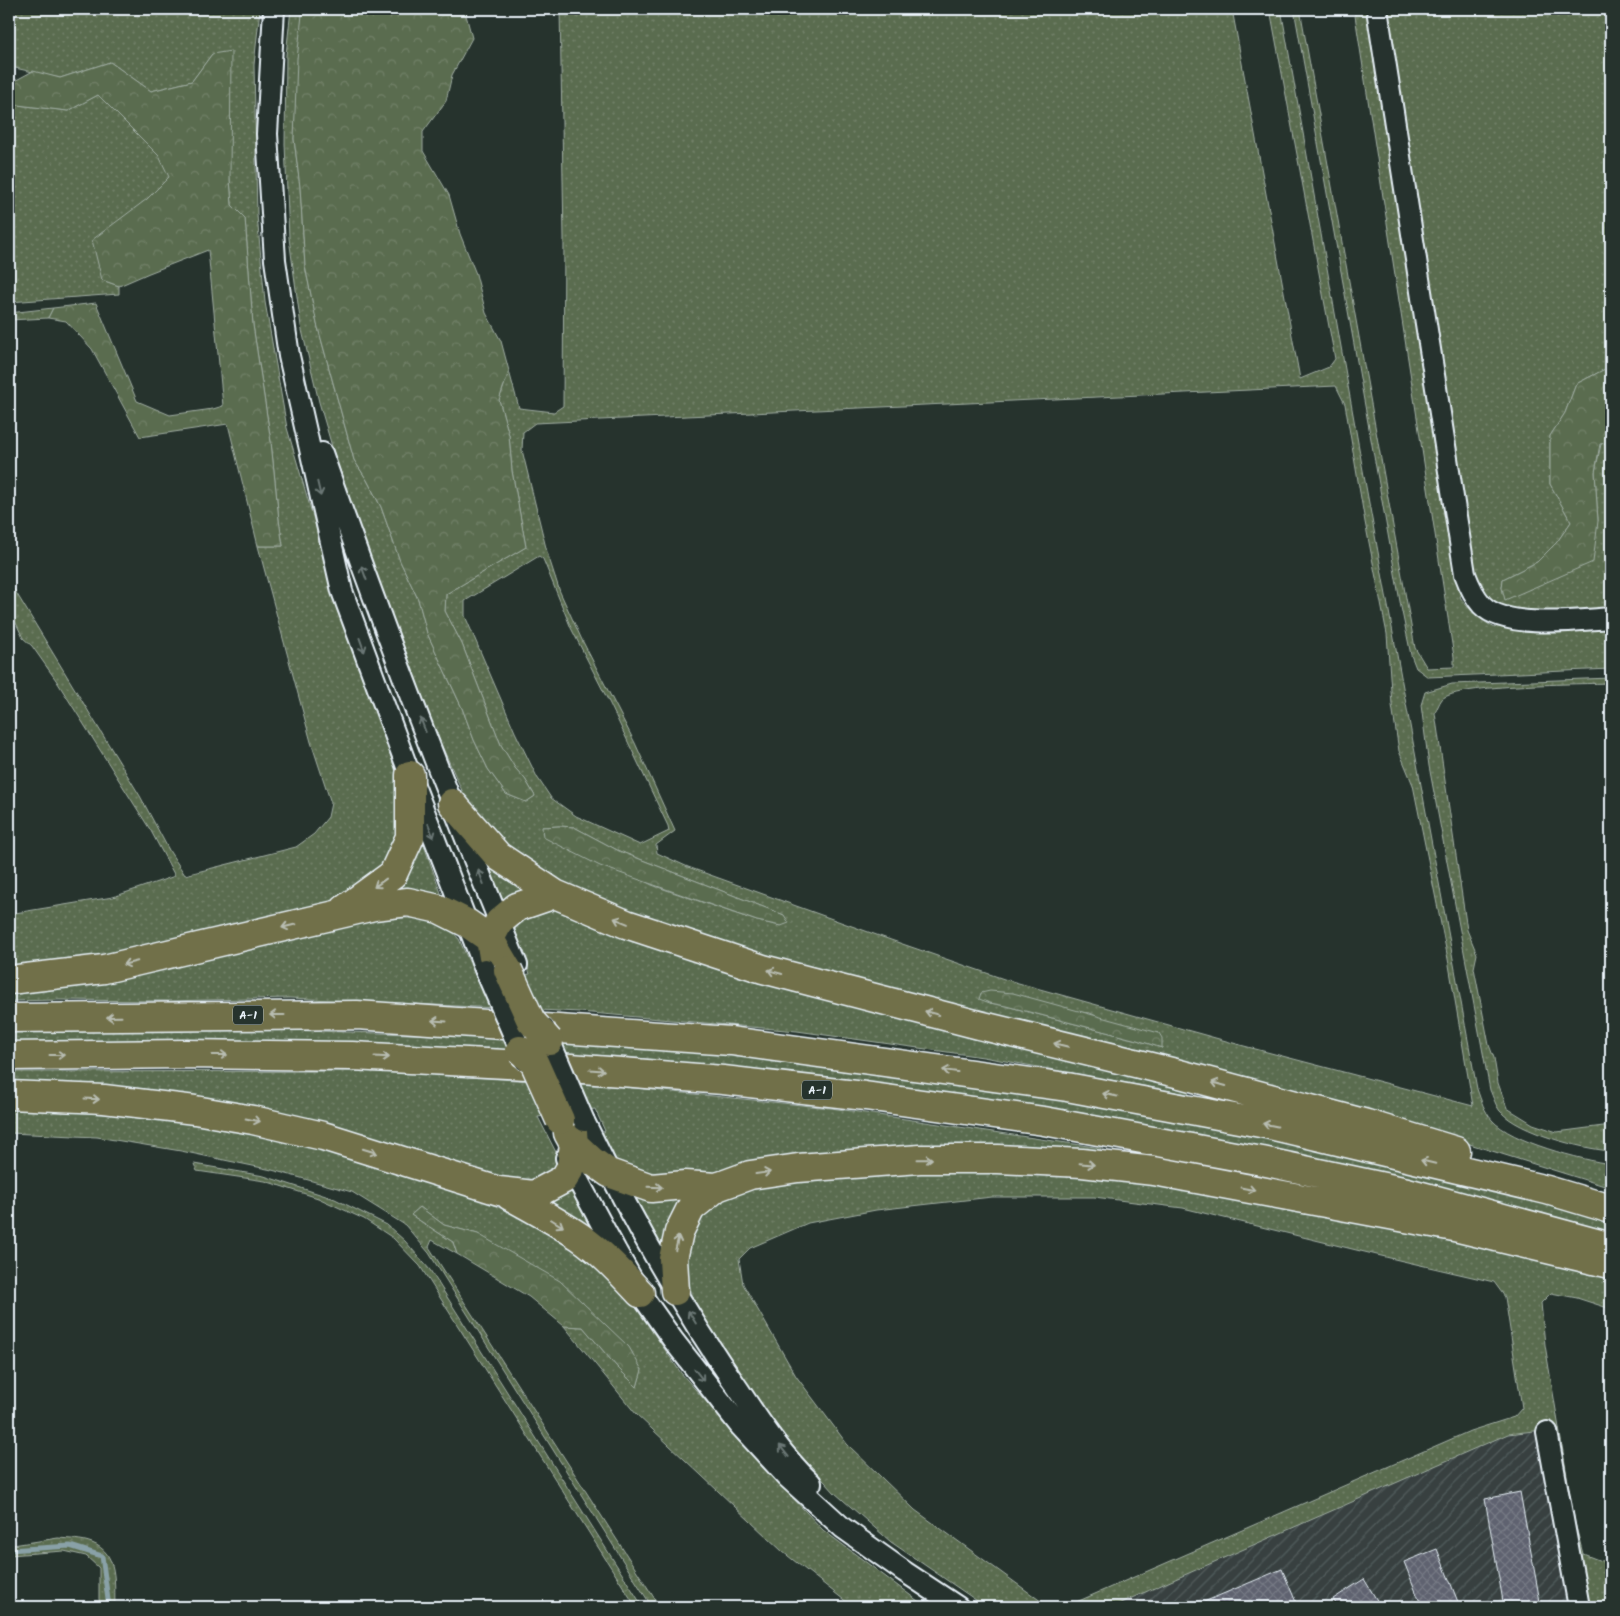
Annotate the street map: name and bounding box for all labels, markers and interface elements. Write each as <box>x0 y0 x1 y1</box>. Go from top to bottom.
one-way arrow <box>315 481 324 497</box>
one-way arrow <box>359 566 368 581</box>
one-way arrow <box>358 637 367 653</box>
one-way arrow <box>417 718 427 733</box>
one-way arrow <box>427 822 436 838</box>
one-way arrow <box>476 869 485 884</box>
one-way arrow <box>373 878 387 888</box>
one-way arrow <box>613 916 628 925</box>
one-way arrow <box>281 922 297 931</box>
one-way arrow <box>123 959 139 968</box>
one-way arrow <box>767 967 783 976</box>
road number: A-1 <box>233 1006 263 1024</box>
one-way arrow <box>925 1008 941 1017</box>
one-way arrow <box>269 1010 286 1020</box>
one-way arrow <box>107 1012 123 1021</box>
one-way arrow <box>431 1016 447 1025</box>
one-way arrow <box>1054 1040 1070 1049</box>
one-way arrow <box>49 1050 65 1060</box>
one-way arrow <box>212 1050 228 1059</box>
one-way arrow <box>374 1053 390 1062</box>
one-way arrow <box>589 1065 605 1075</box>
one-way arrow <box>942 1066 958 1076</box>
one-way arrow <box>1211 1079 1227 1089</box>
road number: A-1 <box>802 1080 832 1100</box>
one-way arrow <box>1103 1090 1119 1100</box>
one-way arrow <box>84 1094 100 1104</box>
one-way arrow <box>245 1116 261 1126</box>
one-way arrow <box>1263 1120 1279 1130</box>
one-way arrow <box>361 1146 377 1156</box>
one-way arrow <box>916 1154 933 1164</box>
one-way arrow <box>1421 1157 1437 1166</box>
one-way arrow <box>1079 1159 1095 1169</box>
one-way arrow <box>755 1168 771 1178</box>
one-way arrow <box>647 1182 663 1191</box>
one-way arrow <box>1239 1184 1255 1194</box>
one-way arrow <box>550 1218 564 1228</box>
one-way arrow <box>673 1235 682 1251</box>
one-way arrow <box>686 1311 696 1325</box>
one-way arrow <box>694 1368 705 1381</box>
one-way arrow <box>778 1445 789 1458</box>

